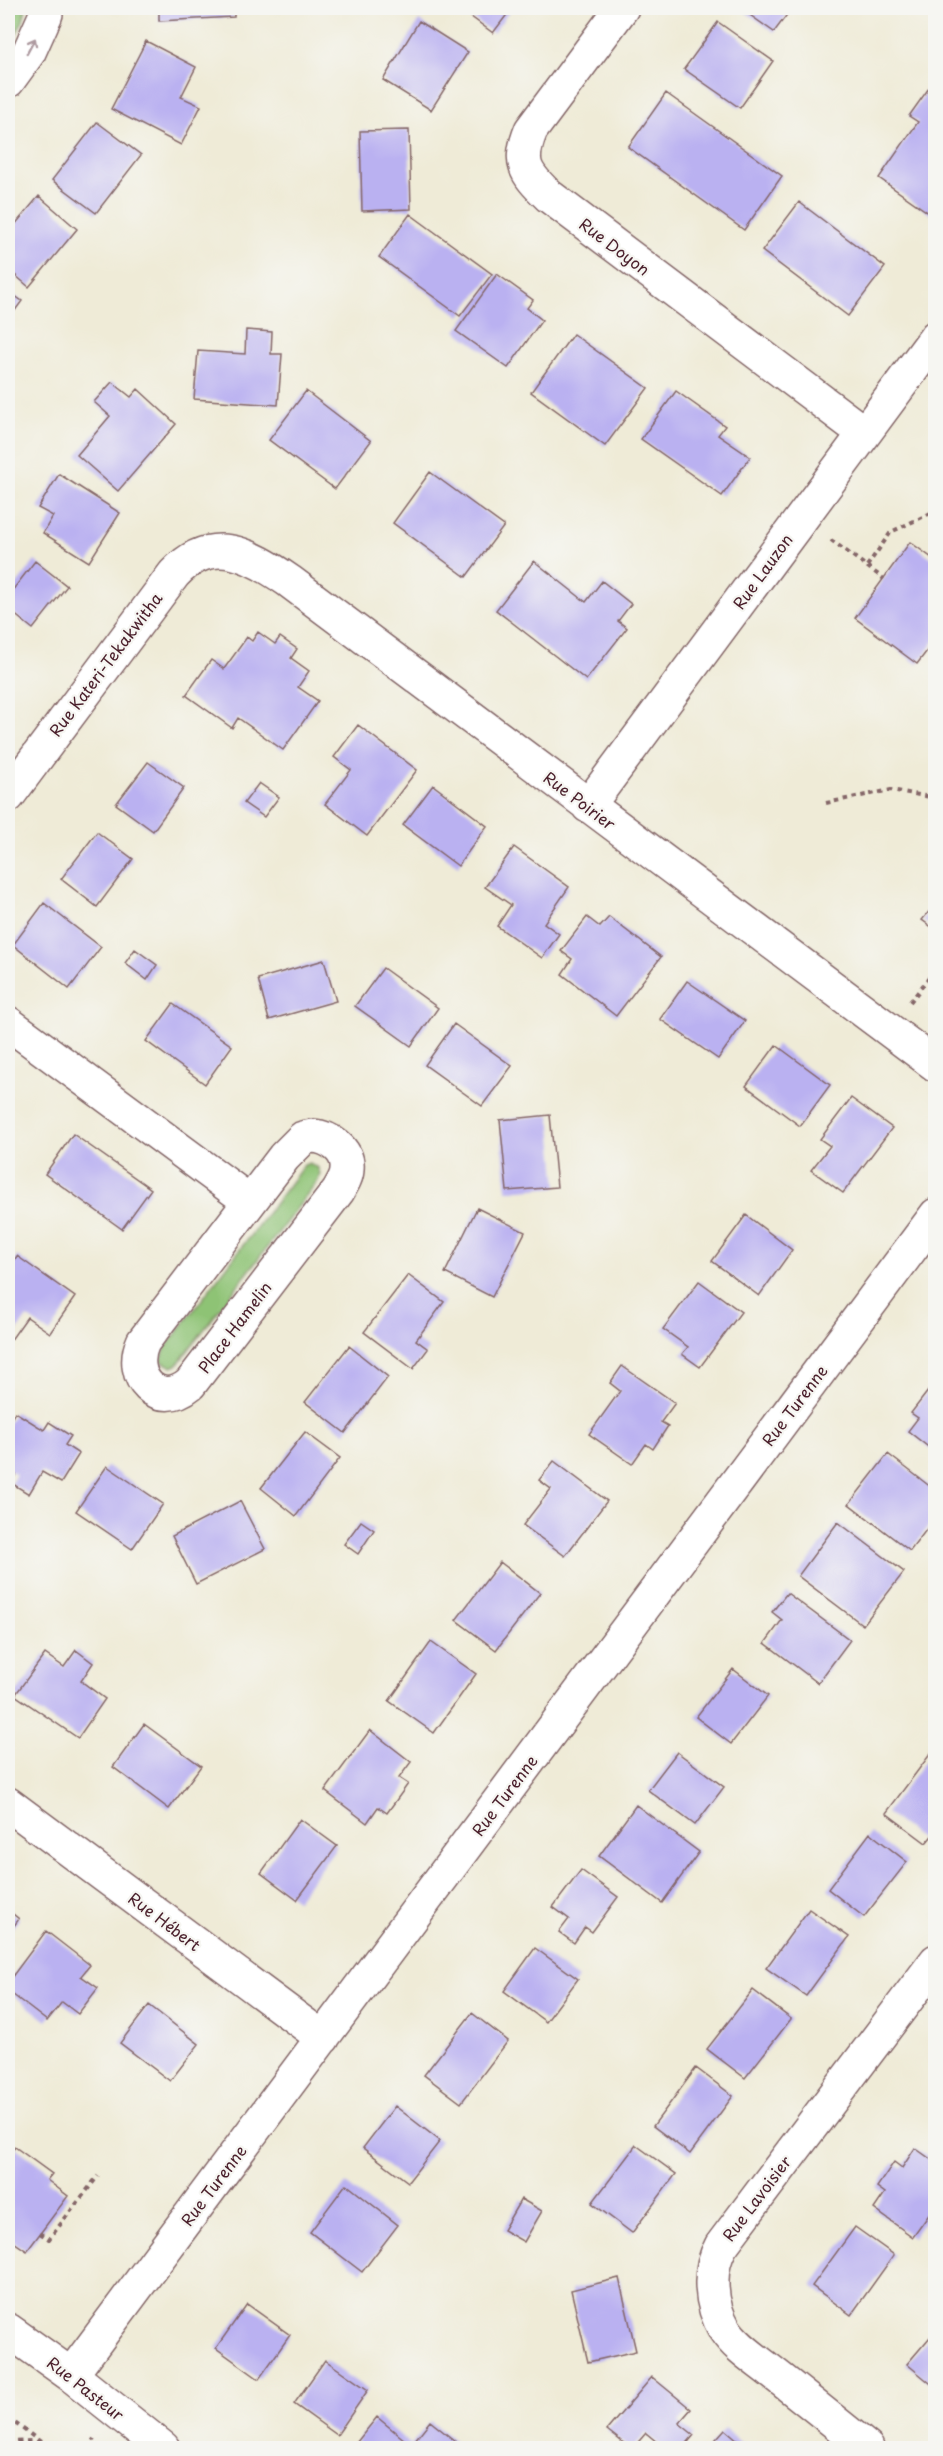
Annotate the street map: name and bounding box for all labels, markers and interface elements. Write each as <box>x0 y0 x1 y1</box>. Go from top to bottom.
one-way arrow <box>26 38 37 56</box>
street label: Rue Doyon <box>575 212 655 280</box>
street label: Rue Lauzon <box>726 528 798 614</box>
street label: Rue Kateri-Tekakwitha <box>43 587 167 741</box>
street label: Rue Poirier <box>539 765 621 835</box>
street label: Place Hamelin <box>192 1276 276 1378</box>
street label: Rue Turenne <box>756 1359 833 1451</box>
street label: Rue Turenne <box>466 1749 543 1841</box>
street label: Rue Hébert <box>124 1886 207 1956</box>
street label: Rue Turenne <box>175 2139 252 2231</box>
street label: Rue Lavoisier <box>716 2150 796 2246</box>
street label: Rue Pasteur <box>42 2350 130 2426</box>

